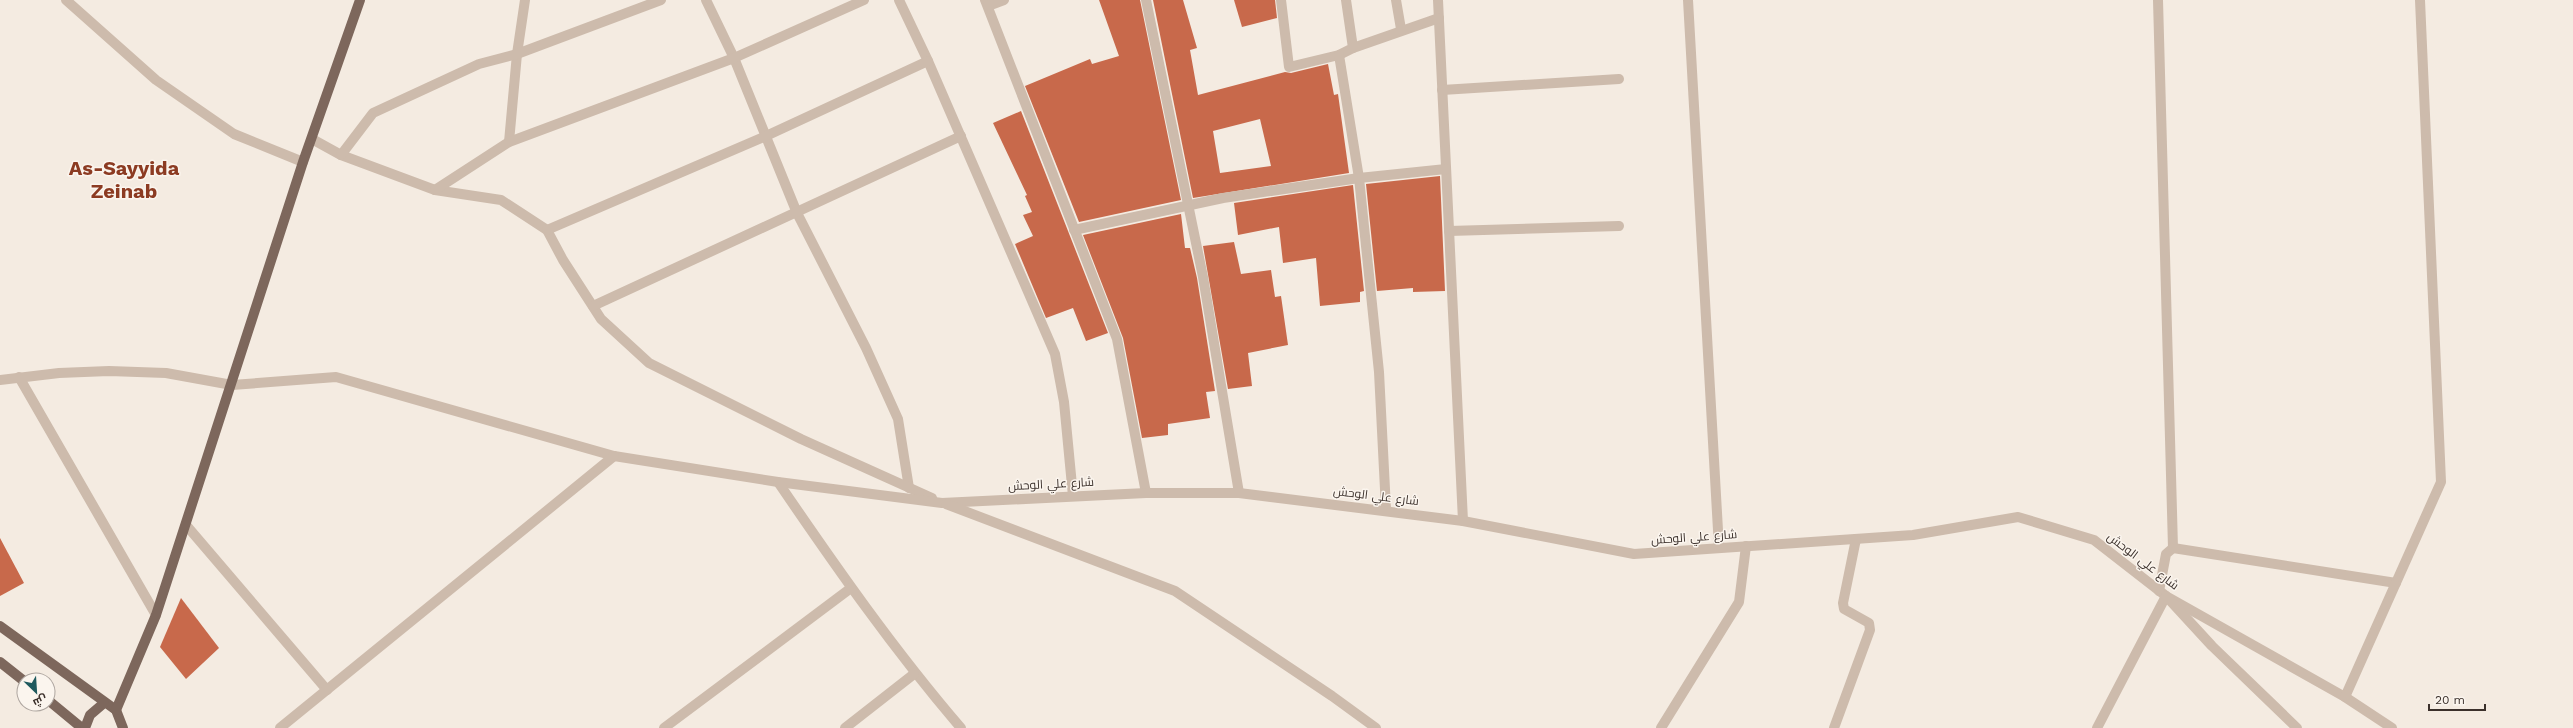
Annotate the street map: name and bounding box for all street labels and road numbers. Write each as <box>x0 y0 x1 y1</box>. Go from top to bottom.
street label: شارع علي الوحش <box>1008 475 1095 496</box>
street label: شارع علي الوحش <box>1332 484 1420 511</box>
street label: شارع علي الوحش <box>1650 527 1738 550</box>
street label: شارع علي الوحش <box>2103 529 2182 595</box>

